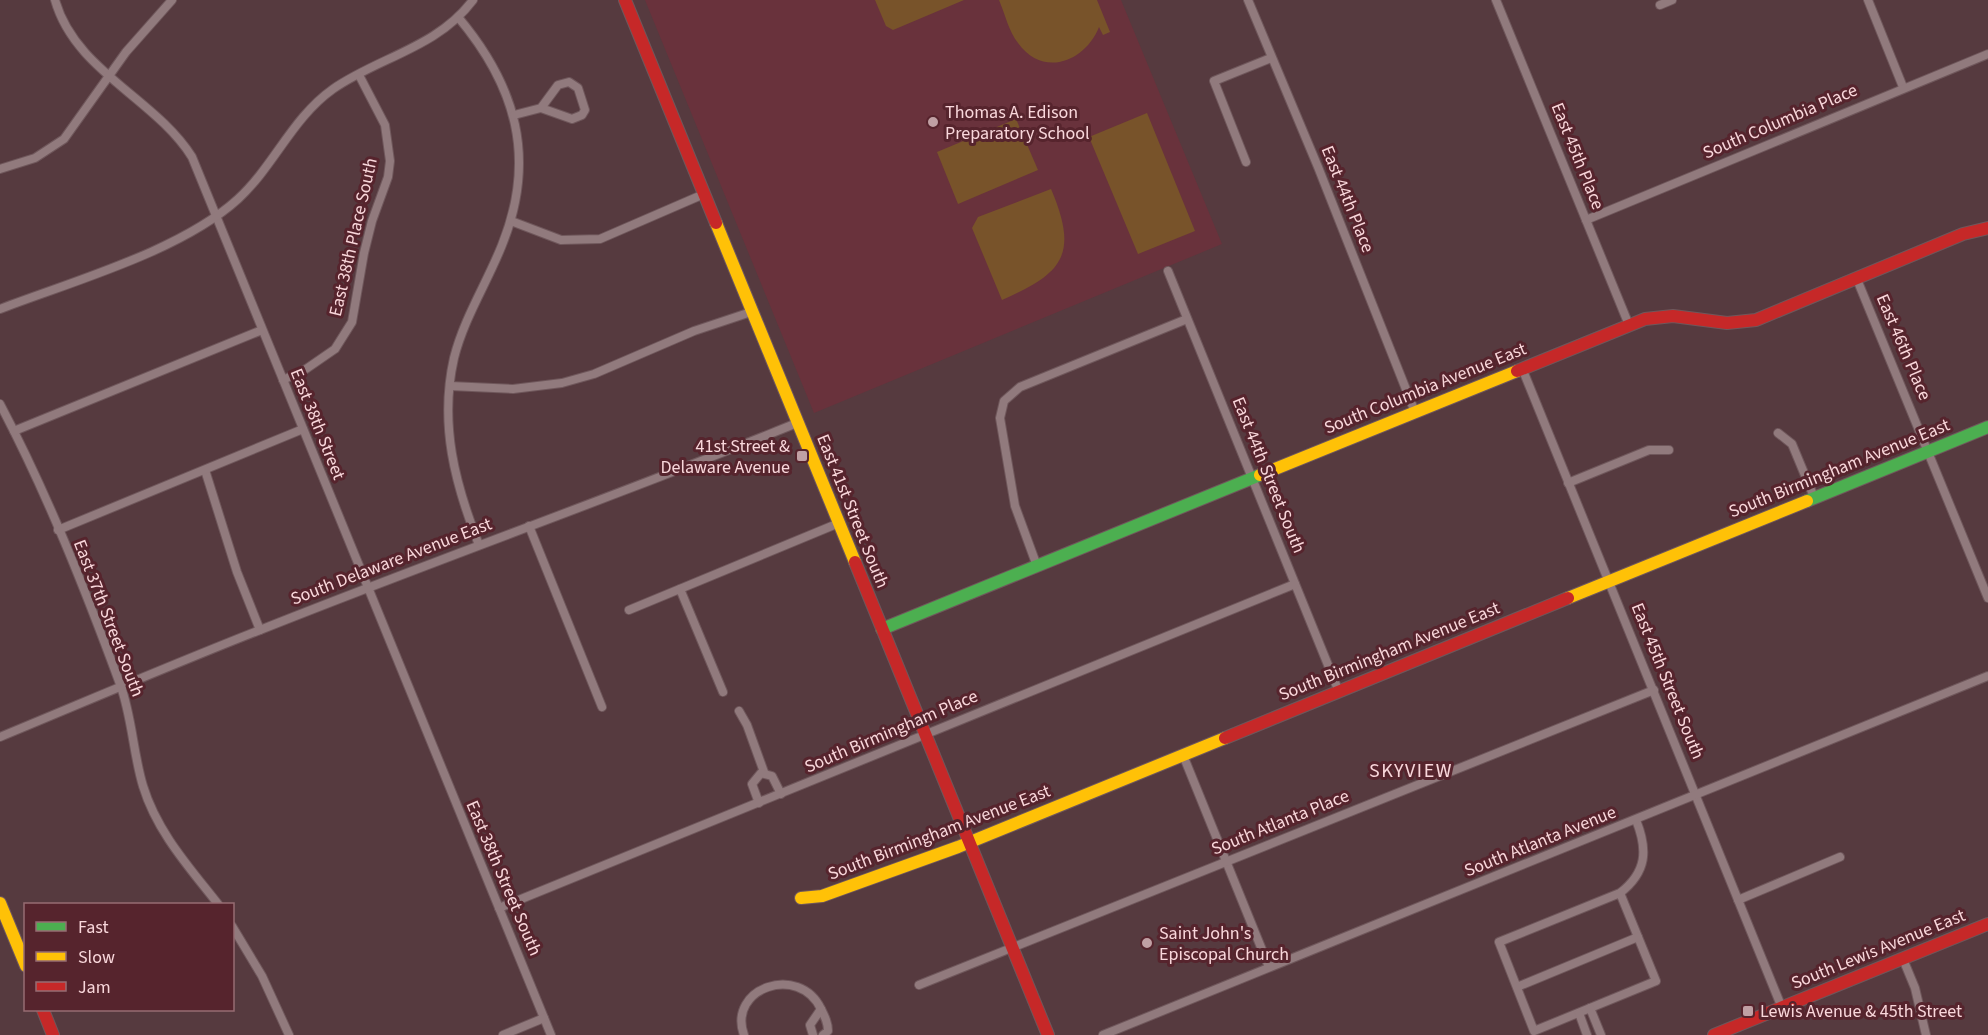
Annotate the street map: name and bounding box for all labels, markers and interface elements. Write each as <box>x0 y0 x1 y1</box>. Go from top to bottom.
street label: South Columbia Place <box>1699 78 1861 165</box>
street label: East 45th Place <box>1545 99 1610 214</box>
place label: Thomas A. Edison Preparatory School <box>945 100 1090 146</box>
marker: Thomas A. Edison Preparatory School <box>926 115 940 129</box>
street label: East 44th Place <box>1315 142 1380 257</box>
street label: East 38th Place South <box>323 155 384 319</box>
street label: East 46th Place <box>1870 290 1937 404</box>
street label: South Columbia Avenue East <box>1320 336 1530 440</box>
street label: East 38th Street <box>284 365 351 484</box>
street label: East 44th Street South <box>1226 393 1311 557</box>
street label: South Birmingham Avenue East <box>1725 413 1953 524</box>
street label: East 41st Street South <box>810 431 895 592</box>
place label: 41st Street & Delaware Avenue <box>660 434 790 480</box>
marker: 41st Street & Delaware Avenue <box>795 449 809 463</box>
street label: South Delaware Avenue East <box>287 512 495 611</box>
street label: East 37th Street South <box>67 536 150 700</box>
street label: South Birmingham Avenue East <box>1275 596 1503 707</box>
street label: East 45th Street South <box>1625 599 1710 763</box>
street label: South Birmingham Place <box>801 684 982 779</box>
district label: SKYVIEW <box>1369 757 1453 785</box>
street label: South Birmingham Avenue East <box>824 778 1054 887</box>
street label: South Atlanta Place <box>1207 783 1353 862</box>
street label: East 38th Street South <box>459 797 548 960</box>
street label: South Atlanta Avenue <box>1461 800 1620 883</box>
legend <box>24 903 234 1011</box>
street label: South Lewis Avenue East <box>1787 903 1969 996</box>
text: Fast <box>78 915 109 940</box>
place label: Saint John's Episcopal Church <box>1159 921 1289 967</box>
marker: Saint John's Episcopal Church <box>1140 936 1154 950</box>
text: Slow <box>78 945 115 970</box>
text: Jam <box>78 975 111 1000</box>
place label: Lewis Avenue & 45th Street <box>1760 999 1962 1024</box>
marker: Lewis Avenue & 45th Street <box>1741 1004 1755 1018</box>

